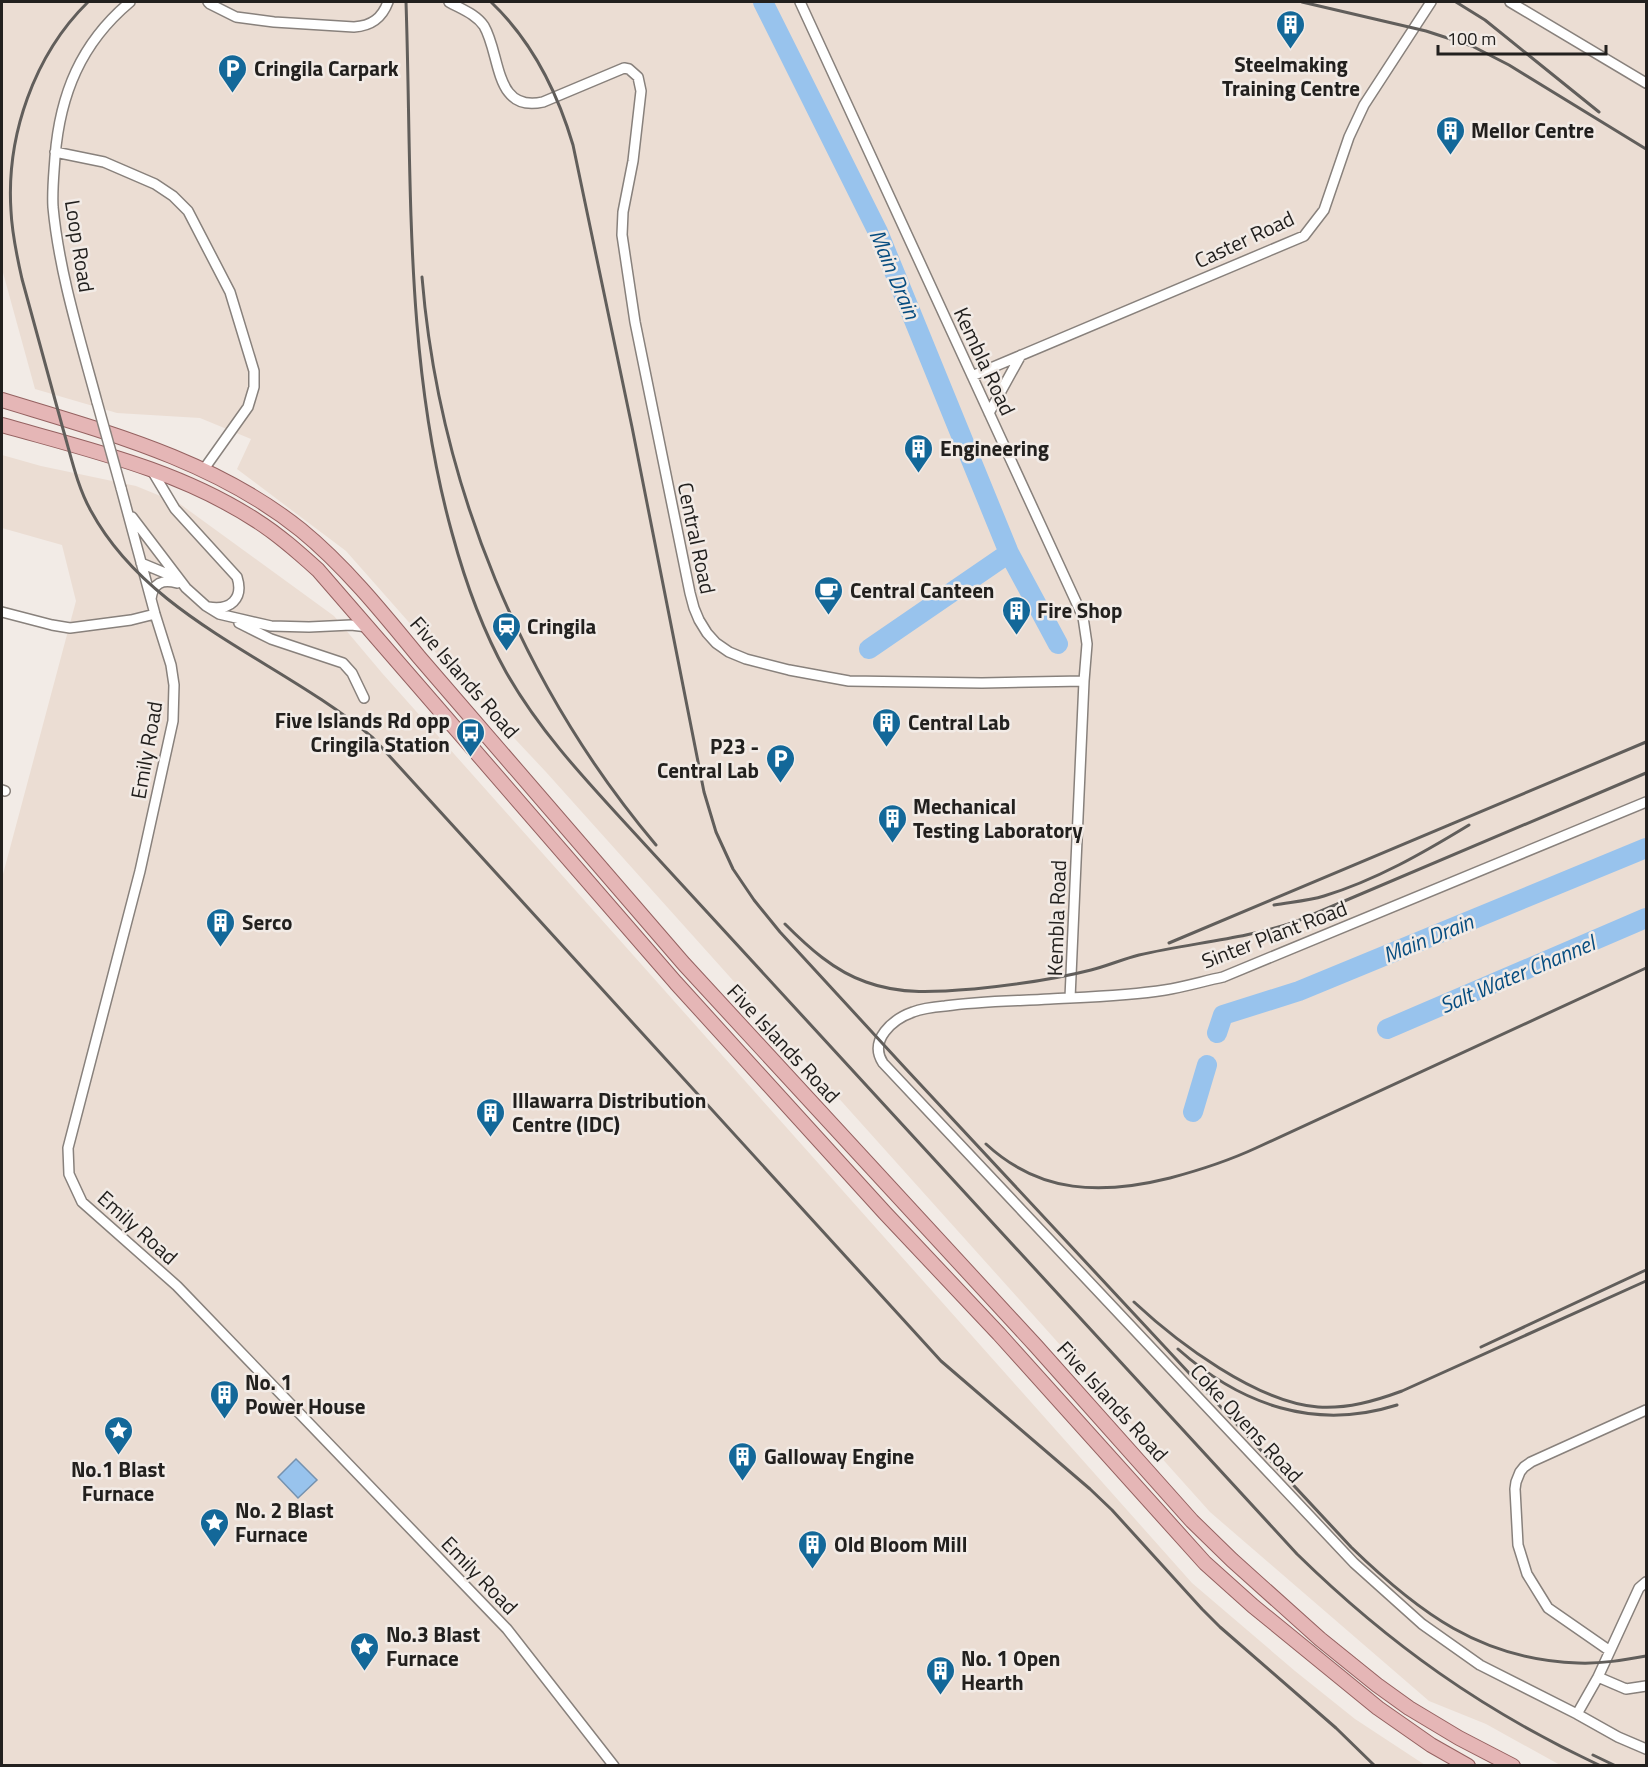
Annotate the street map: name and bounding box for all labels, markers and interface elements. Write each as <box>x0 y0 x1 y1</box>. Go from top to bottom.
building icon: Steelmaking Training Centre <box>1275 9 1307 51</box>
scale bar <box>1438 18 1606 56</box>
text: 100 m <box>1447 25 1496 52</box>
place label: Steelmaking Training Centre <box>1222 48 1360 104</box>
parking icon: Cringila Carpark <box>217 52 249 94</box>
place label: Cringila Carpark <box>254 52 399 84</box>
building icon: Mellor Centre <box>1434 114 1466 156</box>
place label: Mellor Centre <box>1471 114 1594 146</box>
street label: Loop Road <box>57 197 103 295</box>
street label: Caster Road <box>1189 202 1299 276</box>
water label: Main Drain <box>861 224 930 325</box>
street label: Kembla Road <box>946 302 1024 420</box>
building icon: Engineering <box>903 432 935 474</box>
place label: Engineering <box>940 432 1049 464</box>
street label: Central Road <box>670 479 724 597</box>
cafe icon: Central Canteen <box>813 574 845 616</box>
place label: Central Canteen <box>850 574 994 606</box>
building icon: Fire Shop <box>1000 594 1032 636</box>
place label: Fire Shop <box>1037 594 1122 626</box>
street label: Five Islands Road <box>403 609 527 745</box>
station icon: Cringila <box>490 610 522 652</box>
place label: Cringila <box>527 610 597 642</box>
street label: Emily Road <box>122 699 170 801</box>
place label: Five Islands Rd opp Cringila Station <box>275 704 450 760</box>
building icon: Central Lab <box>871 706 903 748</box>
place label: Central Lab <box>908 706 1010 738</box>
bus stop icon: Five Islands Rd opp Cringila Station <box>455 716 487 758</box>
place label: P23 - Central Lab <box>657 730 759 786</box>
parking icon: P23 - Central Lab <box>764 742 796 784</box>
place label: Mechanical Testing Laboratory <box>913 790 1083 846</box>
building icon: Mechanical Testing Laboratory <box>876 802 908 844</box>
street label: Kembla Road <box>1038 859 1074 977</box>
street label: Sinter Plant Road <box>1197 892 1351 976</box>
water label: Main Drain <box>1378 904 1479 972</box>
building icon: Serco <box>205 906 237 948</box>
place label: Serco <box>242 906 292 938</box>
water label: Salt Water Channel <box>1434 925 1602 1022</box>
street label: Five Islands Road <box>720 976 848 1110</box>
place label: Illawarra Distribution Centre (IDC) <box>512 1084 706 1140</box>
building icon: Illawarra Distribution Centre (IDC) <box>475 1096 507 1138</box>
street label: Emily Road <box>91 1182 185 1272</box>
street label: Five Islands Road <box>1050 1333 1176 1469</box>
street label: Coke Ovens Road <box>1183 1356 1311 1490</box>
place label: No. 1 Power House <box>245 1366 365 1422</box>
building icon: No. 1 Power House <box>208 1378 240 1420</box>
place icon: No.1 Blast Furnace <box>102 1414 134 1456</box>
building icon: Galloway Engine <box>727 1440 759 1482</box>
place label: Galloway Engine <box>764 1440 914 1472</box>
place label: No.1 Blast Furnace <box>71 1453 165 1509</box>
place label: No. 2 Blast Furnace <box>235 1494 334 1550</box>
place icon: No. 2 Blast Furnace <box>198 1506 230 1548</box>
street label: Emily Road <box>434 1528 526 1622</box>
building icon: Old Bloom Mill <box>797 1528 829 1570</box>
place label: Old Bloom Mill <box>834 1528 967 1560</box>
place label: No.3 Blast Furnace <box>386 1618 480 1674</box>
place icon: No.3 Blast Furnace <box>349 1630 381 1672</box>
place label: No. 1 Open Hearth <box>961 1642 1060 1698</box>
building icon: No. 1 Open Hearth <box>924 1654 956 1696</box>

